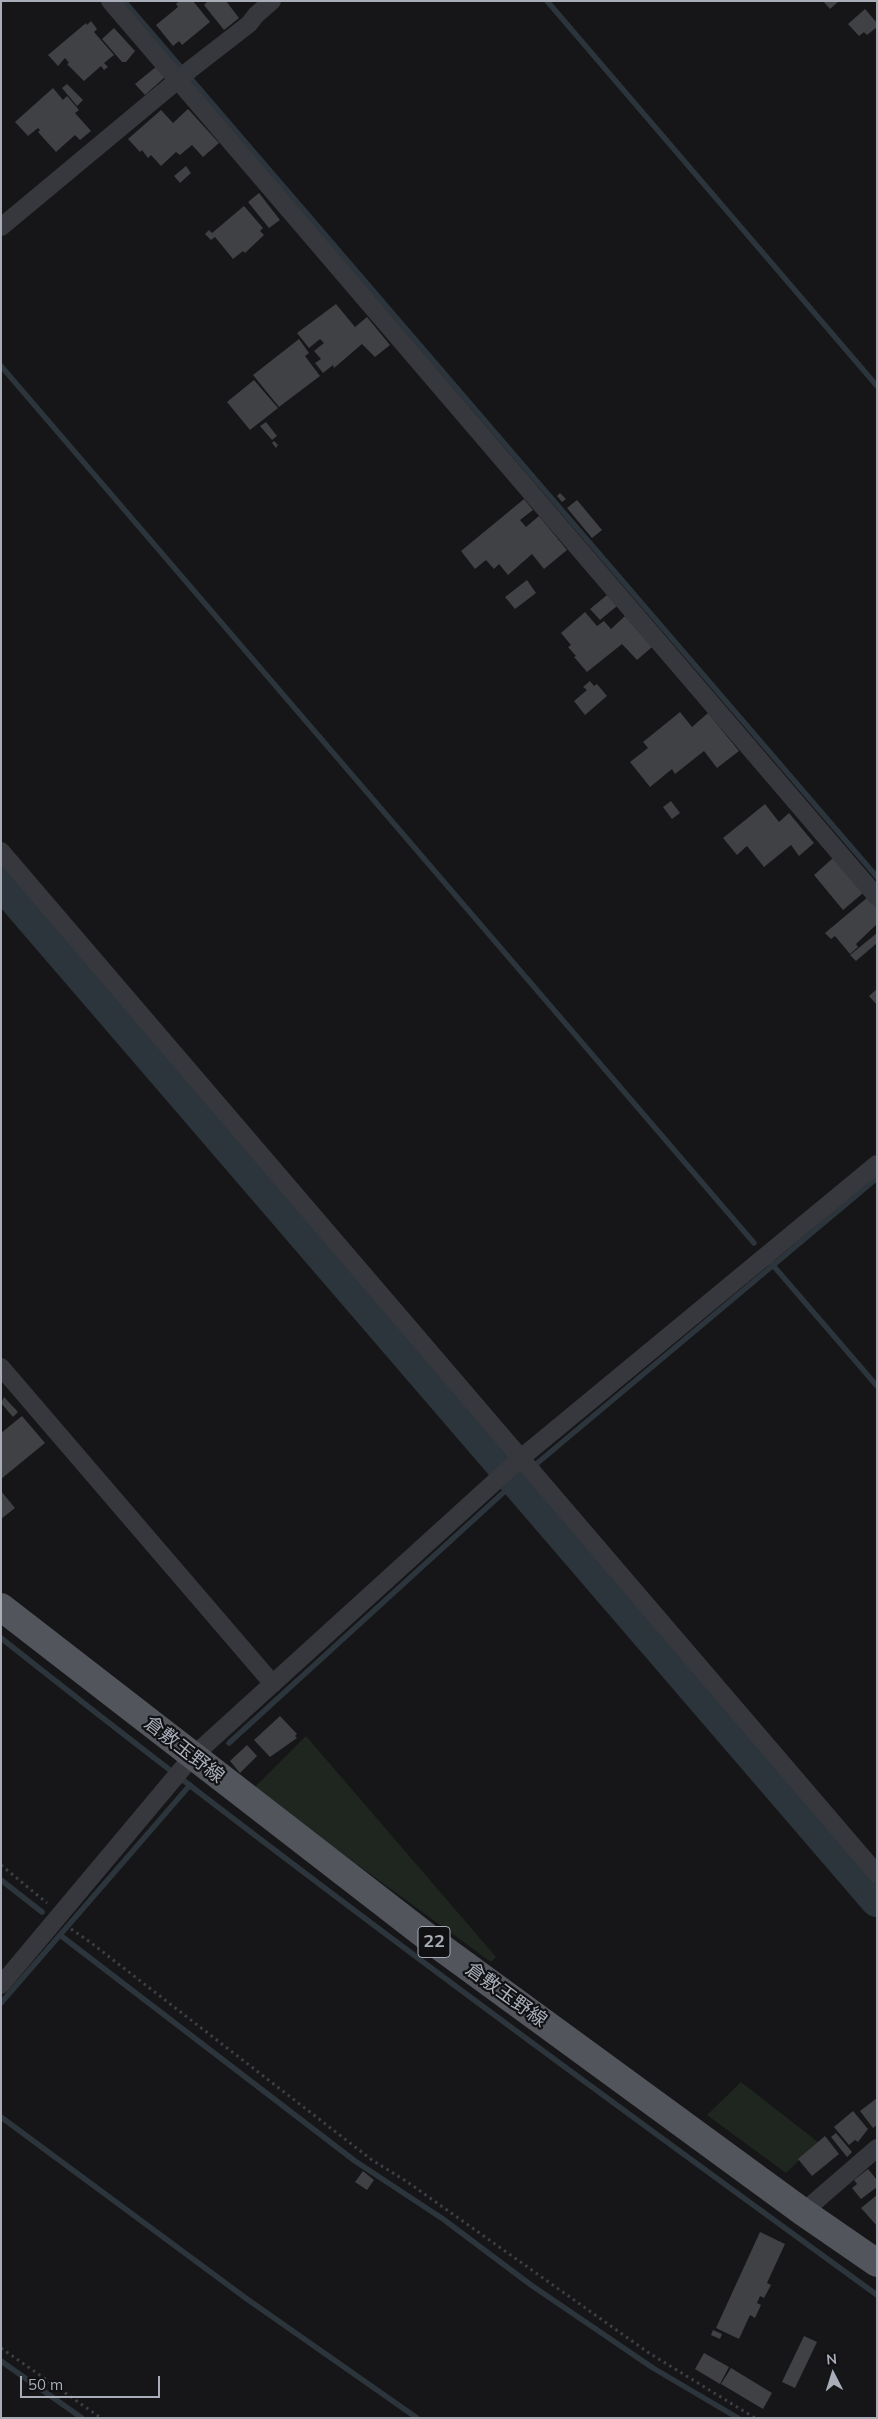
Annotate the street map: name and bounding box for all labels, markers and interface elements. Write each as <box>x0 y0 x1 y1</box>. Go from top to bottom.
street label: 倉敷玉野線 <box>140 1712 228 1788</box>
road number: 22 <box>418 1926 450 1958</box>
street label: 倉敷玉野線 <box>461 1958 551 2032</box>
north arrow <box>808 2349 858 2399</box>
text: N <box>826 2350 838 2368</box>
scale bar <box>22 2366 162 2398</box>
text: 50 m <box>28 2375 63 2394</box>

